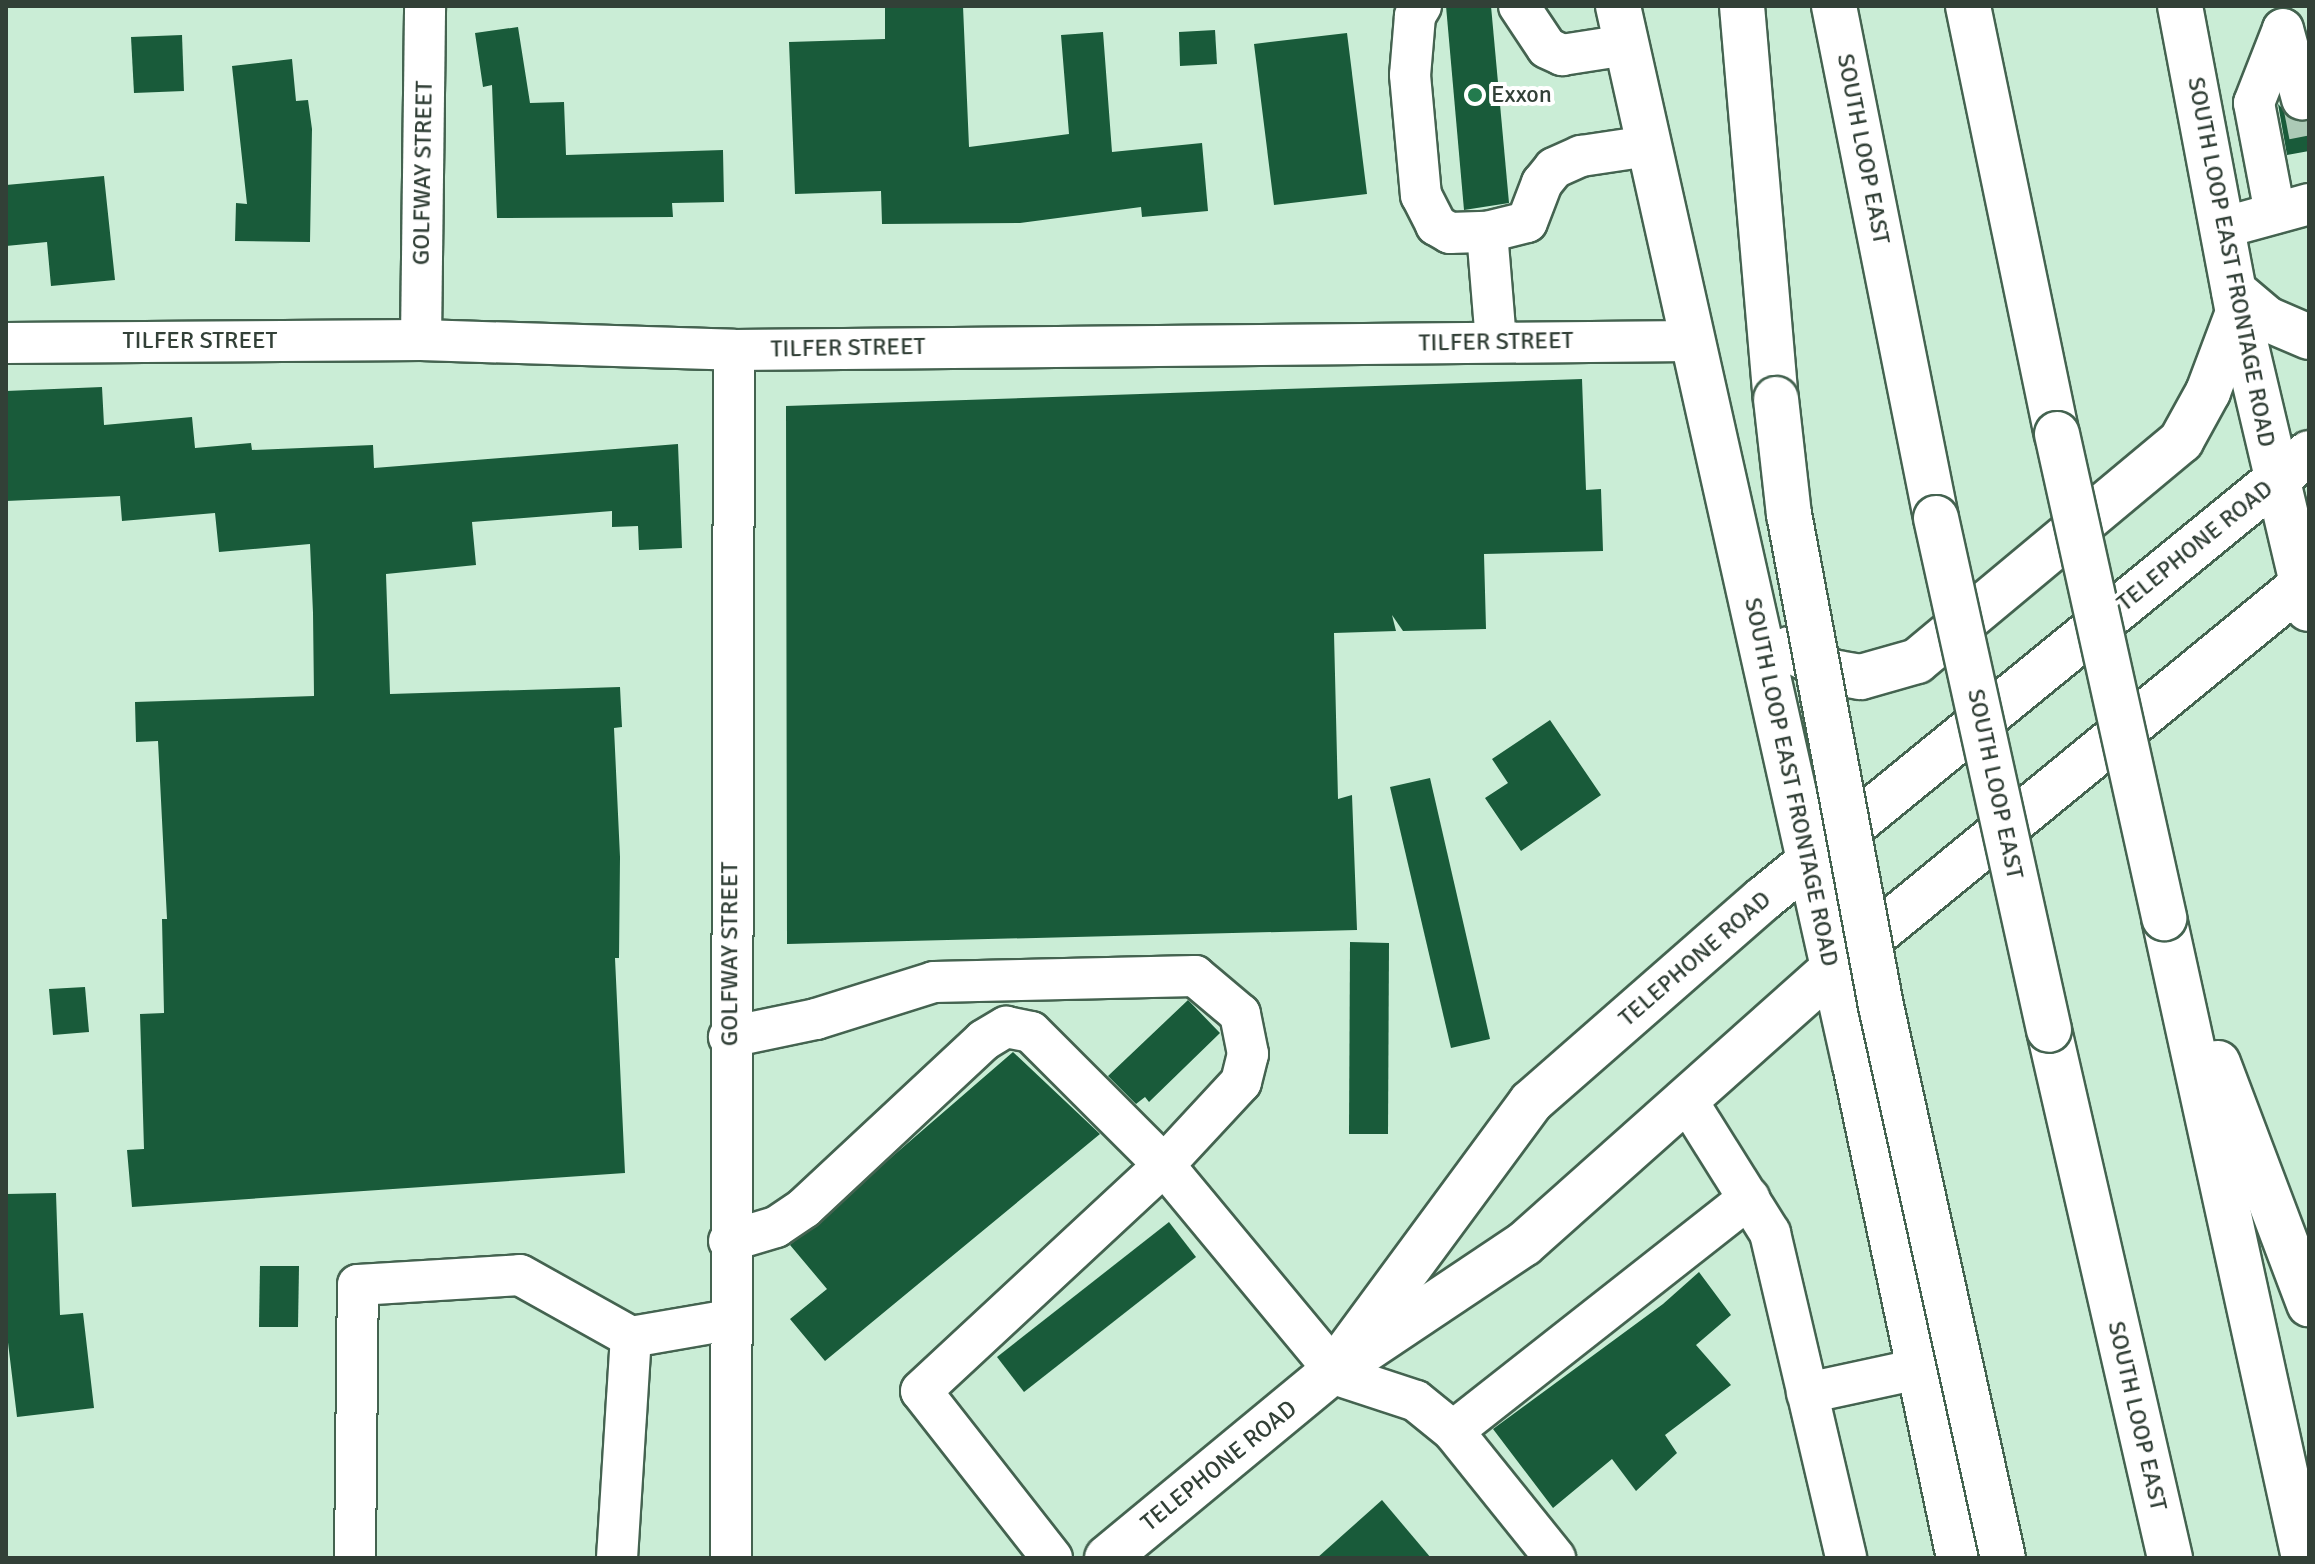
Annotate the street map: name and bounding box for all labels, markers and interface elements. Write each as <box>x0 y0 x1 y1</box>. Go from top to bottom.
street label: SOUTH LOOP EAST <box>1830 51 1896 247</box>
street label: SOUTH LOOP EAST FRONTAGE ROAD <box>2181 75 2281 449</box>
street label: GOLFWAY STREET <box>407 81 439 265</box>
place label: Exxon <box>1491 81 1552 109</box>
marker: Exxon <box>1466 86 1484 104</box>
street label: TILFER STREET <box>1418 326 1574 358</box>
street label: TILFER STREET <box>123 327 277 355</box>
street label: TILFER STREET <box>770 332 926 364</box>
street label: TELEPHONE ROAD <box>2111 474 2279 618</box>
street label: SOUTH LOOP EAST FRONTAGE ROAD <box>1738 595 1844 969</box>
street label: SOUTH LOOP EAST <box>1961 686 2029 882</box>
street label: GOLFWAY STREET <box>716 862 744 1046</box>
street label: TELEPHONE ROAD <box>1613 885 1777 1033</box>
street label: SOUTH LOOP EAST <box>2101 1318 2173 1514</box>
street label: TELEPHONE ROAD <box>1135 1394 1303 1538</box>

